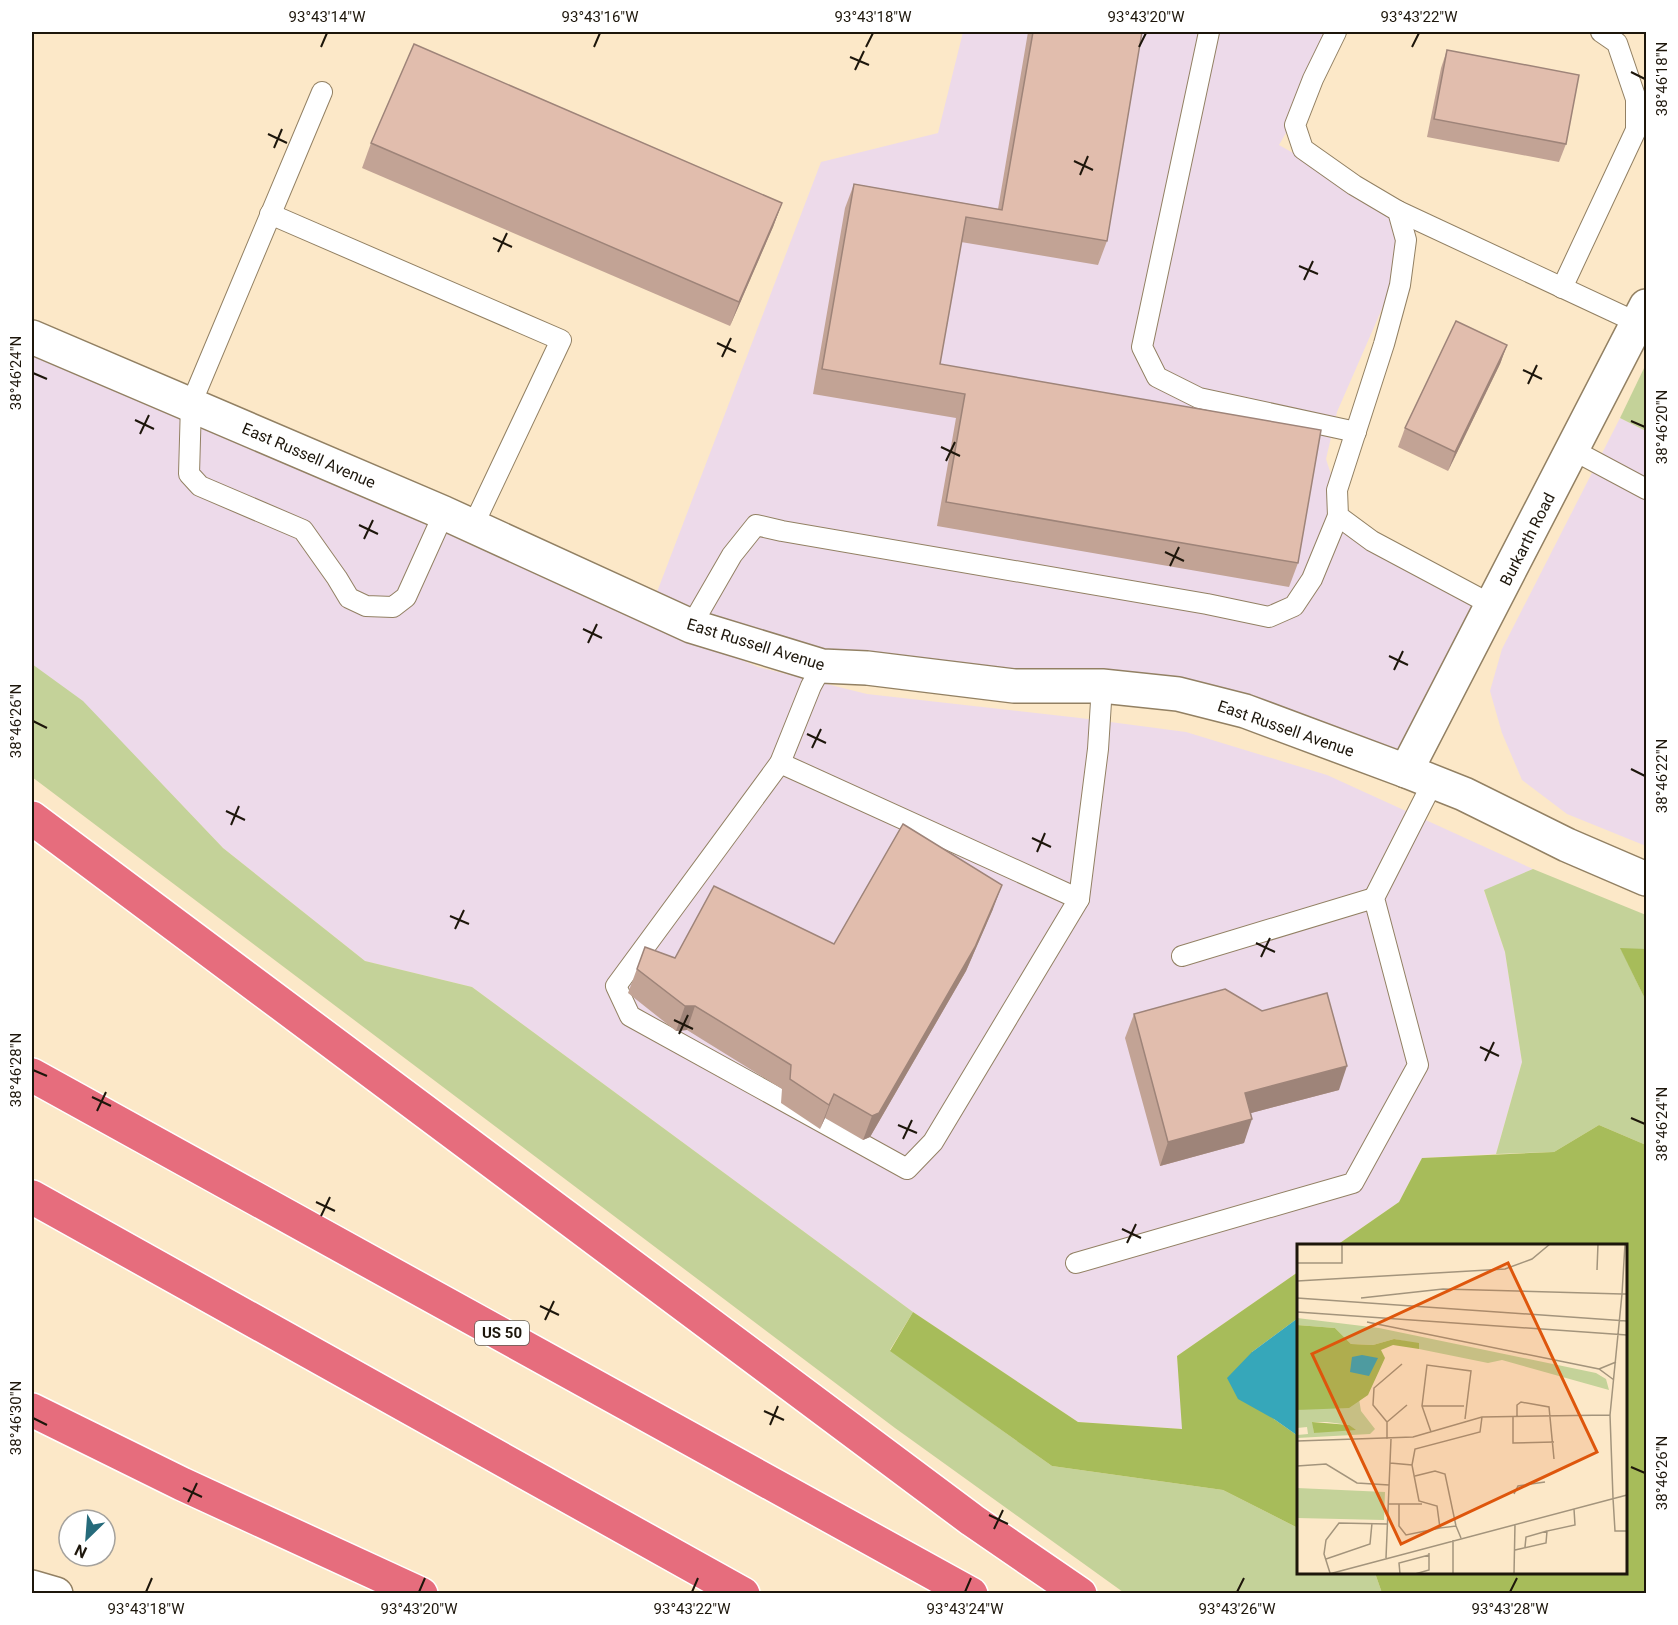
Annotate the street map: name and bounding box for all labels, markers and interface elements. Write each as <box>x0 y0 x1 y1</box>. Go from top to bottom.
text: 93°43'14"W <box>289 8 365 26</box>
text: 93°43'16"W <box>562 8 638 26</box>
text: 93°43'18"W <box>835 8 911 26</box>
text: 93°43'20"W <box>1108 8 1184 26</box>
text: 93°43'22"W <box>1381 8 1457 26</box>
text: 38°46'18"N <box>1653 42 1671 116</box>
text: 38°46'24"N <box>7 336 25 410</box>
text: 38°46'20"N <box>1653 390 1671 464</box>
street label: East Russell Avenue <box>239 419 378 492</box>
street label: Burkarth Road <box>1496 490 1559 589</box>
street label: East Russell Avenue <box>685 614 827 674</box>
text: 38°46'26"N <box>7 684 25 758</box>
street label: East Russell Avenue <box>1215 696 1357 761</box>
text: 38°46'22"N <box>1653 739 1671 813</box>
text: 38°46'28"N <box>7 1033 25 1107</box>
text: 38°46'24"N <box>1653 1087 1671 1161</box>
inset map <box>1297 1244 1627 1574</box>
road number: US 50 <box>475 1321 529 1345</box>
text: 38°46'30"N <box>7 1381 25 1455</box>
text: 38°46'26"N <box>1653 1436 1671 1510</box>
north arrow <box>57 1508 117 1568</box>
text: N <box>72 1540 90 1562</box>
text: 93°43'18"W <box>108 1600 184 1618</box>
text: 93°43'20"W <box>381 1600 457 1618</box>
text: 93°43'22"W <box>654 1600 730 1618</box>
text: 93°43'24"W <box>927 1600 1003 1618</box>
text: 93°43'26"W <box>1199 1600 1275 1618</box>
text: 93°43'28"W <box>1472 1600 1548 1618</box>

